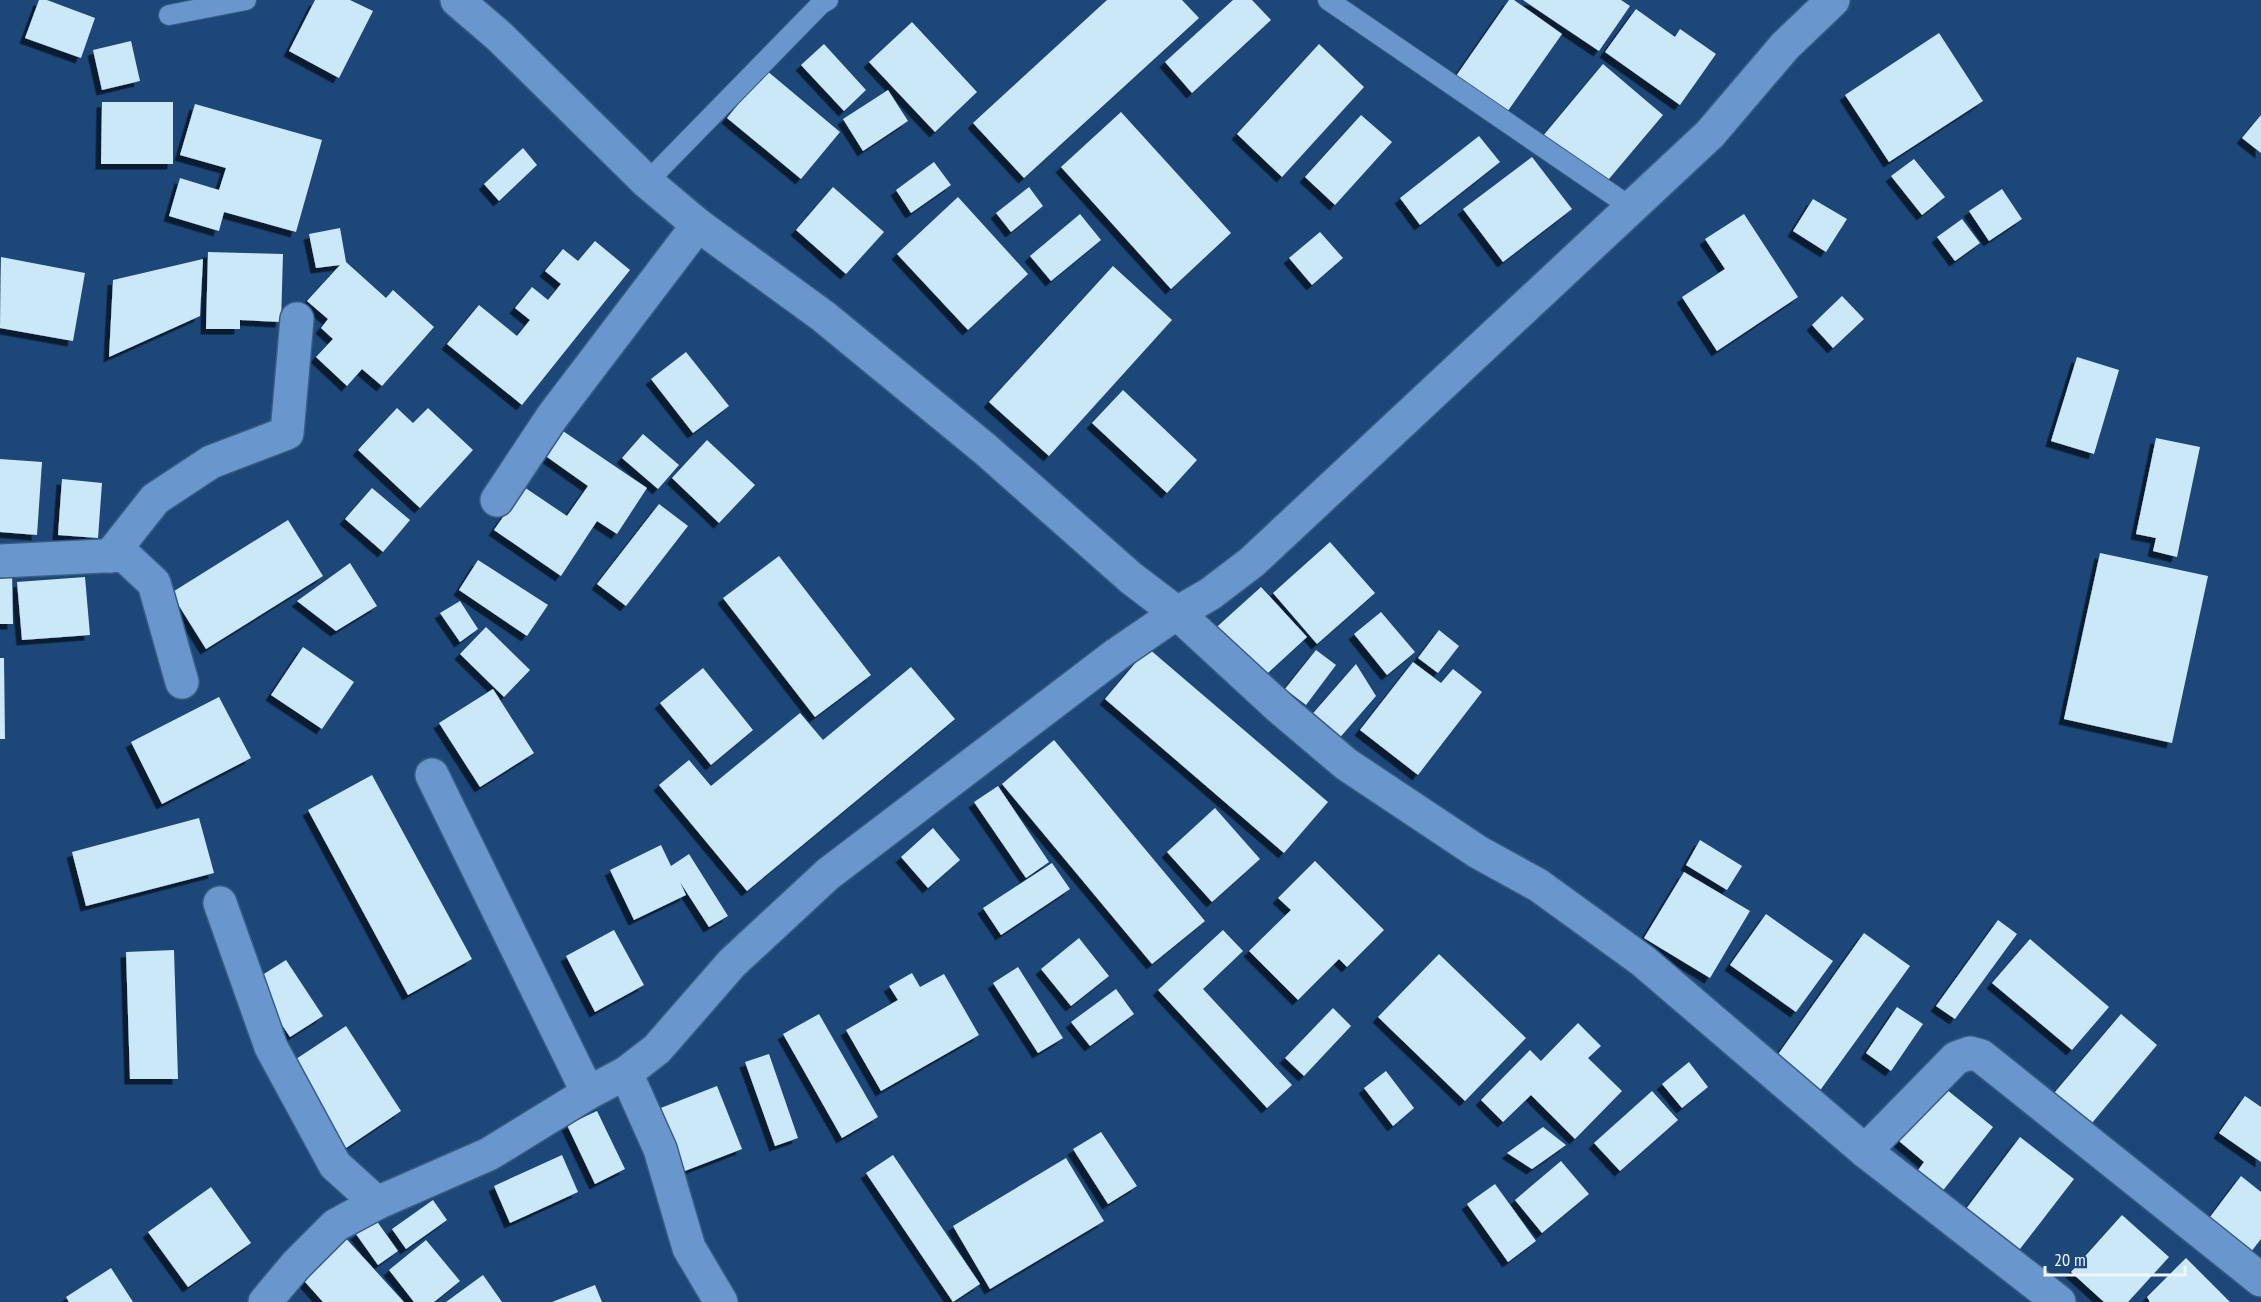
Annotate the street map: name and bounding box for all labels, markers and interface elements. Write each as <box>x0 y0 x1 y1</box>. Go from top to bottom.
scale bar <box>2045 1239 2184 1277</box>
text: 20 m <box>2054 1248 2086 1271</box>

